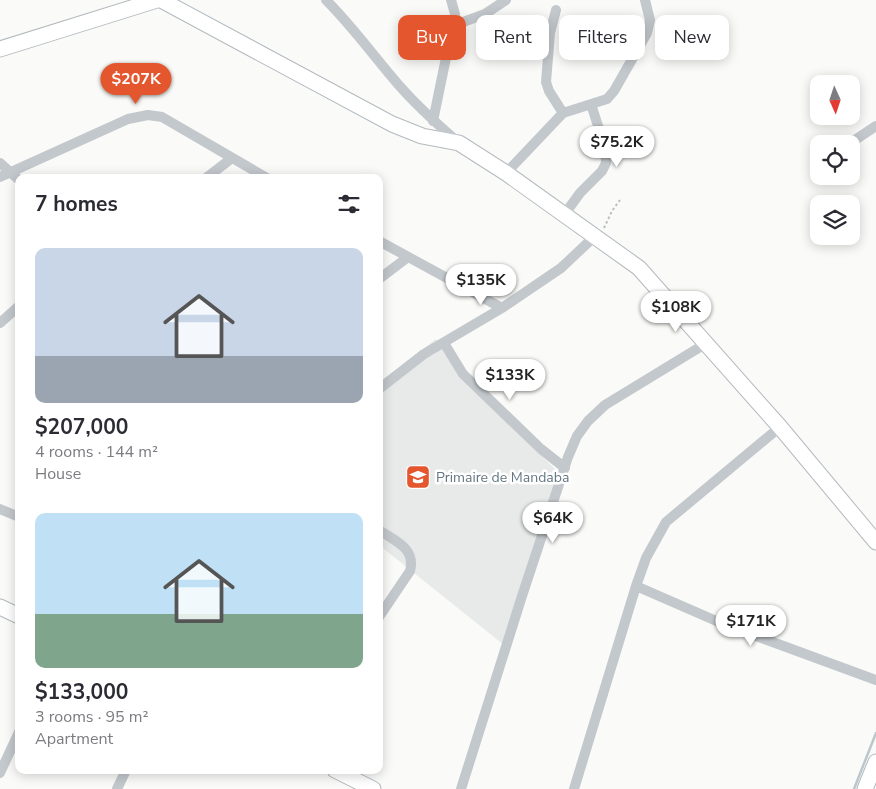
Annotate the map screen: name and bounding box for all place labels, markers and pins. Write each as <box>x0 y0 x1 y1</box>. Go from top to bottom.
pin: $207K <box>101 62 171 105</box>
pin: $75.2K <box>576 126 658 168</box>
pin: $135K <box>446 264 516 306</box>
pin: $108K <box>641 290 711 333</box>
pin: $133K <box>475 358 545 401</box>
school or university icon: Primaire de Mandaba <box>405 464 431 490</box>
place label: Primaire de Mandaba <box>436 468 569 487</box>
pin: $64K <box>523 502 583 544</box>
pin: $171K <box>716 604 786 647</box>

